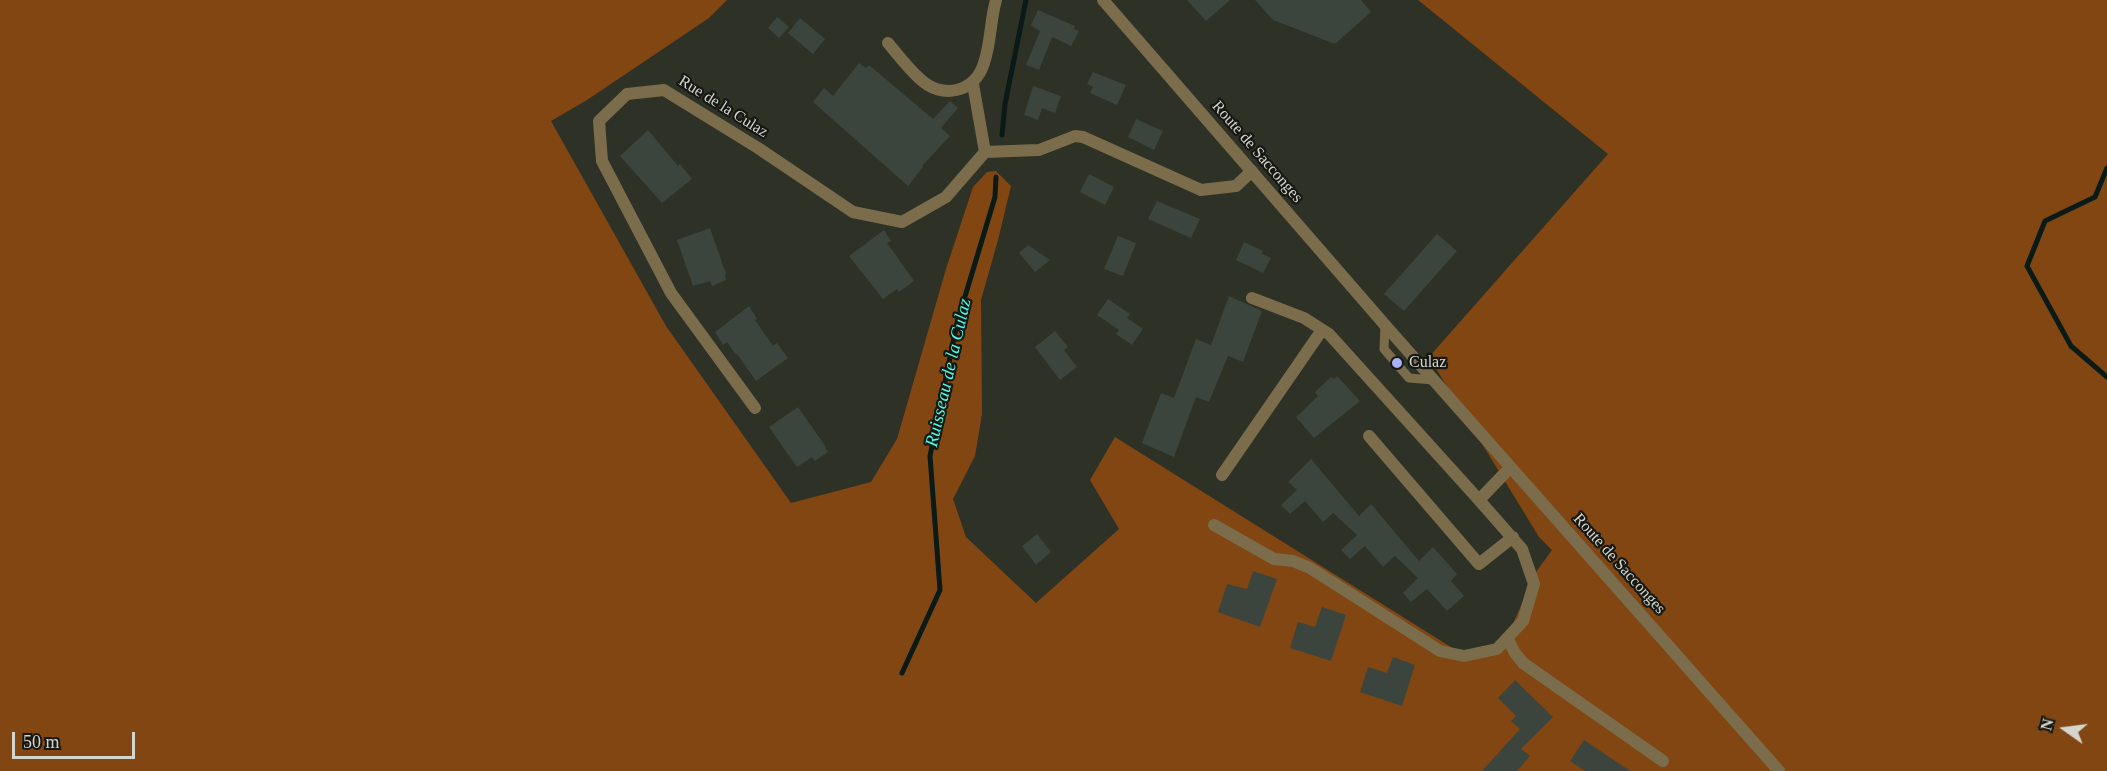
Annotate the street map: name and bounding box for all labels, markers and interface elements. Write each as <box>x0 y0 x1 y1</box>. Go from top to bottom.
street label: Rue de la Culaz <box>675 72 771 142</box>
street label: Route de Sacconges <box>1207 97 1307 207</box>
water label: Ruisseau de la Culaz <box>921 297 977 449</box>
place label: Culaz <box>1409 353 1446 373</box>
marker: Culaz <box>1390 356 1404 370</box>
street label: Route de Sacconges <box>1569 510 1669 618</box>
north arrow <box>2035 699 2095 759</box>
text: N <box>2037 717 2057 732</box>
scale bar <box>15 720 138 758</box>
text: 50 m <box>23 732 60 752</box>

